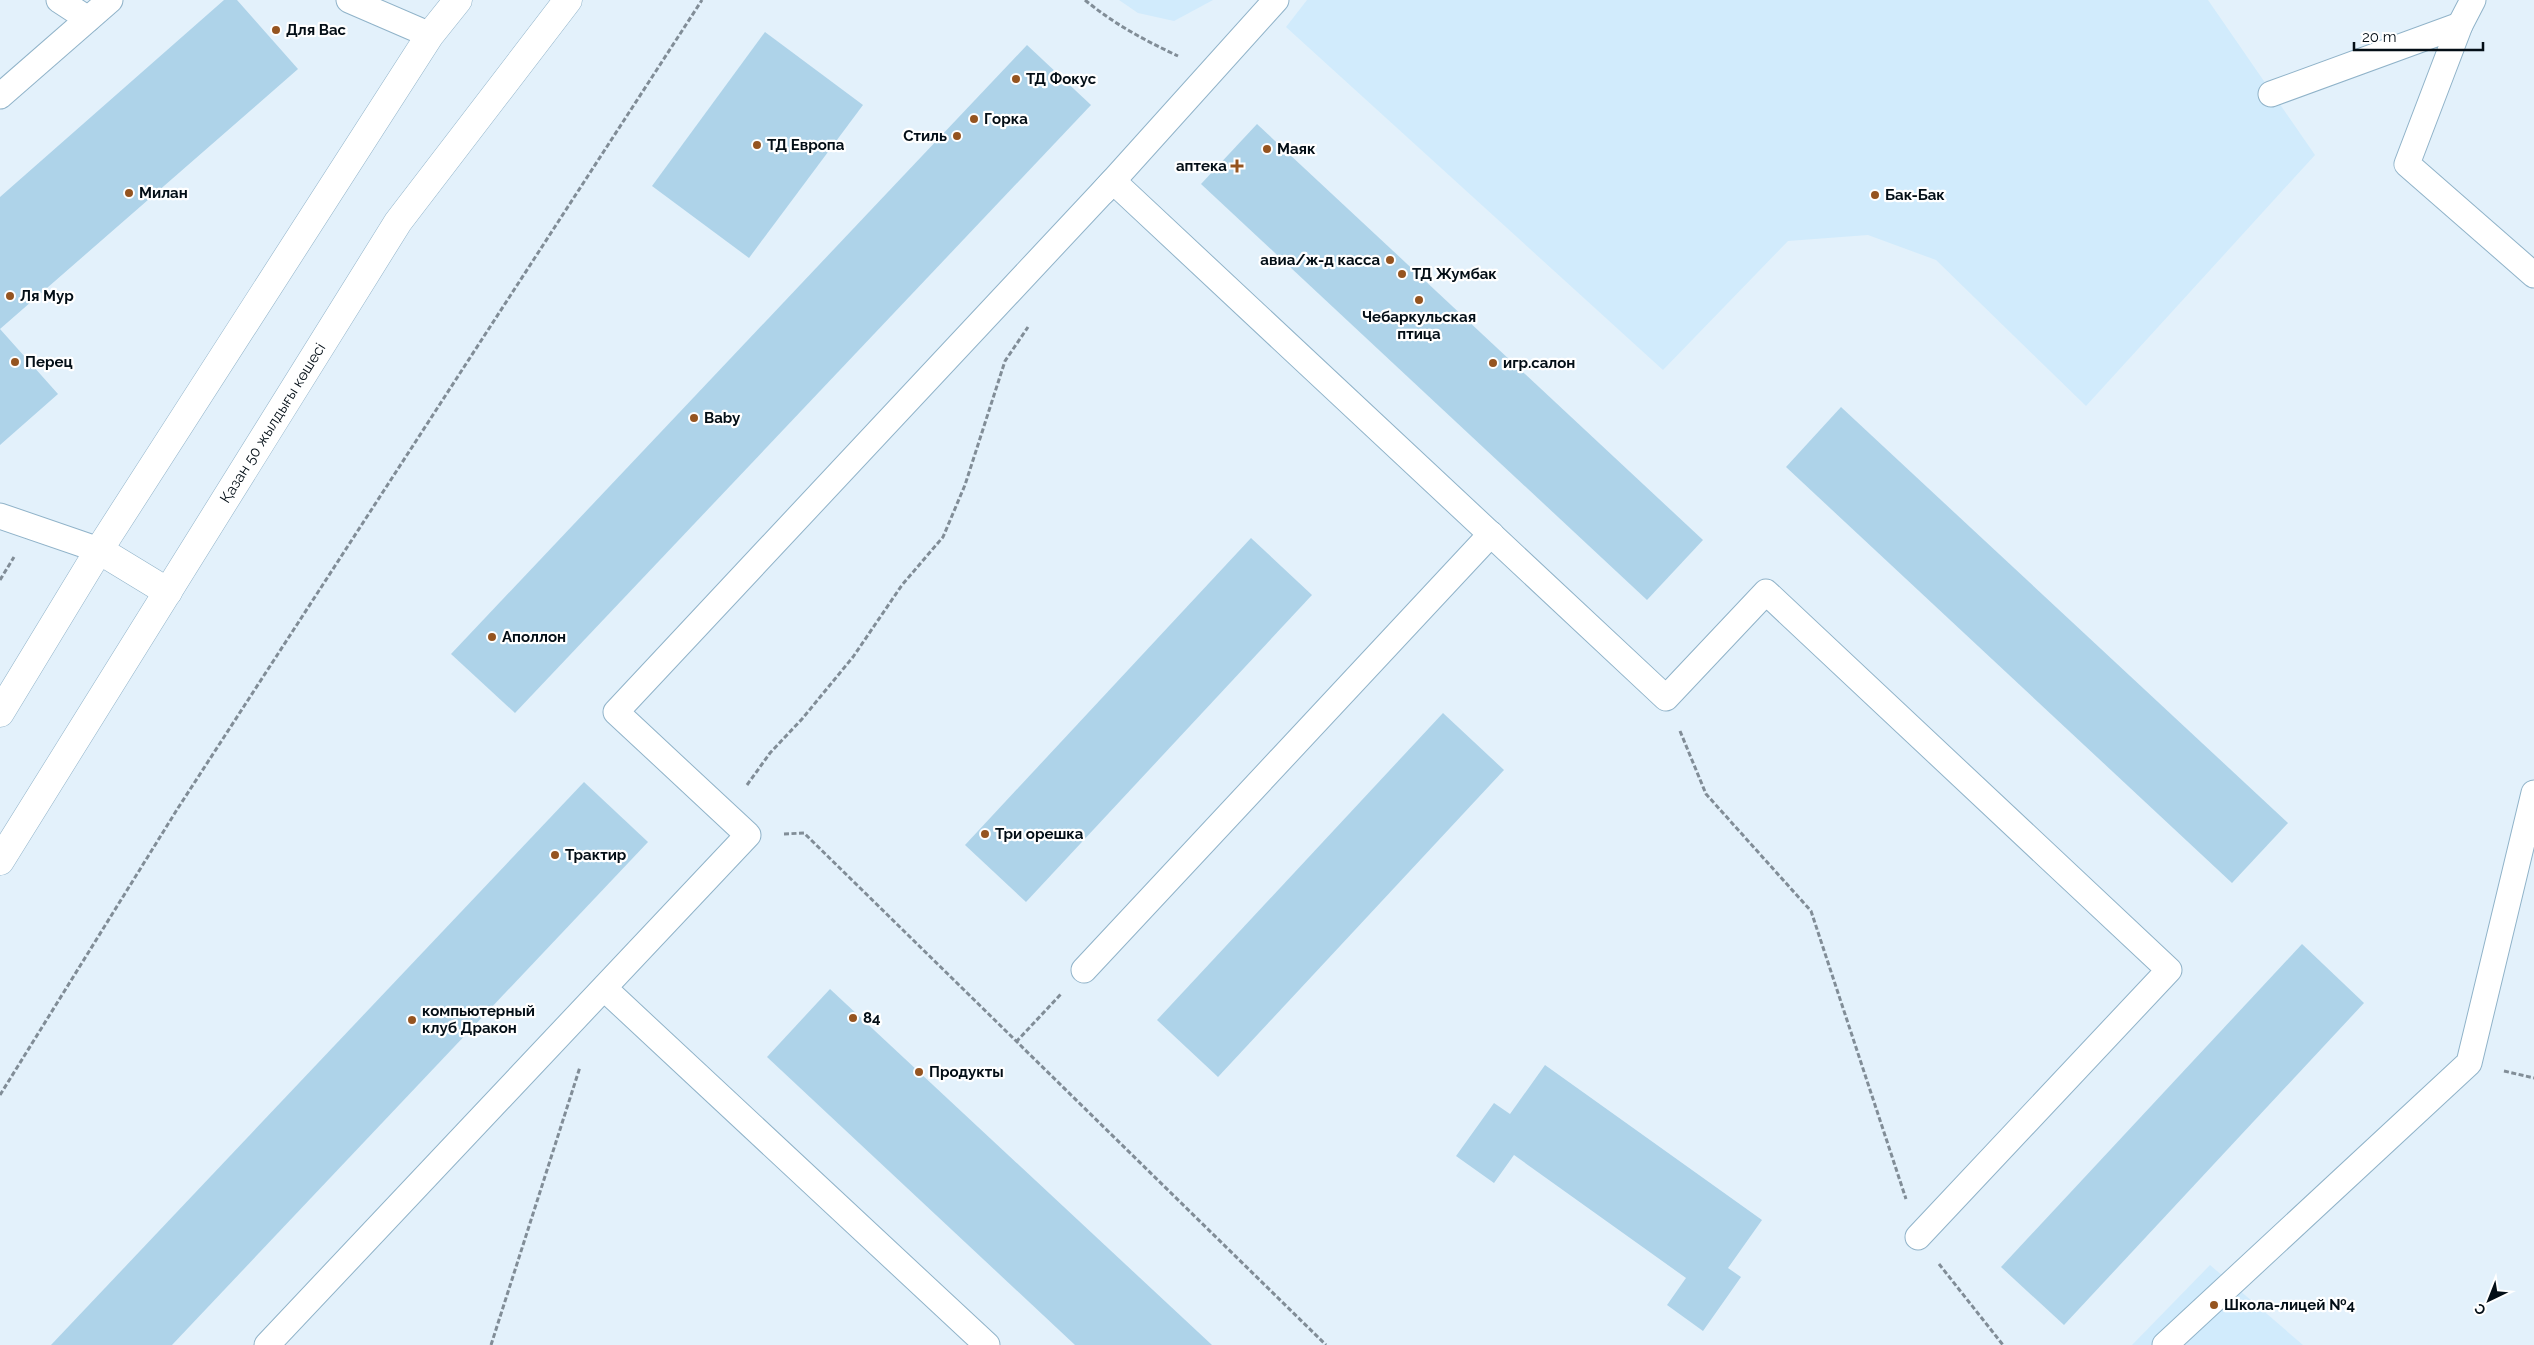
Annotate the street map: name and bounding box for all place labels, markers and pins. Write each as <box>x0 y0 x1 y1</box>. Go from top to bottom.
place label: Для Вас <box>286 21 347 39</box>
marker: Для Вас <box>270 24 282 36</box>
place label: ТД Фокус <box>1026 70 1097 88</box>
marker: ТД Фокус <box>1010 73 1022 85</box>
place label: Горка <box>984 110 1028 128</box>
marker: Горка <box>968 113 980 125</box>
place label: Стиль <box>903 127 947 145</box>
marker: Стиль <box>951 130 963 142</box>
place label: ТД Европа <box>767 136 845 154</box>
marker: ТД Европа <box>751 139 763 151</box>
place label: Маяк <box>1277 140 1316 158</box>
marker: Маяк <box>1261 143 1273 155</box>
place label: аптека <box>1176 157 1227 175</box>
marker: аптека <box>1231 160 1243 172</box>
place label: Милан <box>139 184 188 202</box>
place label: Бак-Бак <box>1885 186 1945 204</box>
marker: Милан <box>123 187 135 199</box>
marker: Бак-Бак <box>1869 189 1881 201</box>
place label: авиа/ж-д касса <box>1260 251 1380 269</box>
marker: авиа/ж-д касса <box>1384 254 1396 266</box>
place label: ТД Жумбак <box>1412 265 1497 283</box>
marker: ТД Жумбак <box>1396 268 1408 280</box>
place label: Ля Мур <box>20 287 74 305</box>
marker: Ля Мур <box>4 290 16 302</box>
marker: Чебаркульская птица <box>1413 294 1425 306</box>
place label: Чебаркульская птица <box>1362 308 1476 343</box>
place label: Перец <box>25 353 73 371</box>
place label: игр.салон <box>1503 354 1575 372</box>
marker: Перец <box>9 356 21 368</box>
marker: игр.салон <box>1487 357 1499 369</box>
place label: Baby <box>704 409 741 427</box>
marker: Baby <box>688 412 700 424</box>
place label: Аполлон <box>502 628 566 646</box>
marker: Аполлон <box>486 631 498 643</box>
place label: Три орешка <box>995 825 1084 843</box>
marker: Три орешка <box>979 828 991 840</box>
place label: Трактир <box>565 846 627 864</box>
marker: Трактир <box>549 849 561 861</box>
place label: компьютерный клуб Дракон <box>422 1002 535 1037</box>
place label: 84 <box>863 1009 881 1027</box>
marker: 84 <box>847 1012 859 1024</box>
marker: компьютерный клуб Дракон <box>406 1014 418 1026</box>
place label: Продукты <box>929 1063 1004 1081</box>
marker: Продукты <box>913 1066 925 1078</box>
place label: Школа-лицей №4 <box>2224 1296 2355 1314</box>
marker: Школа-лицей №4 <box>2208 1299 2220 1311</box>

